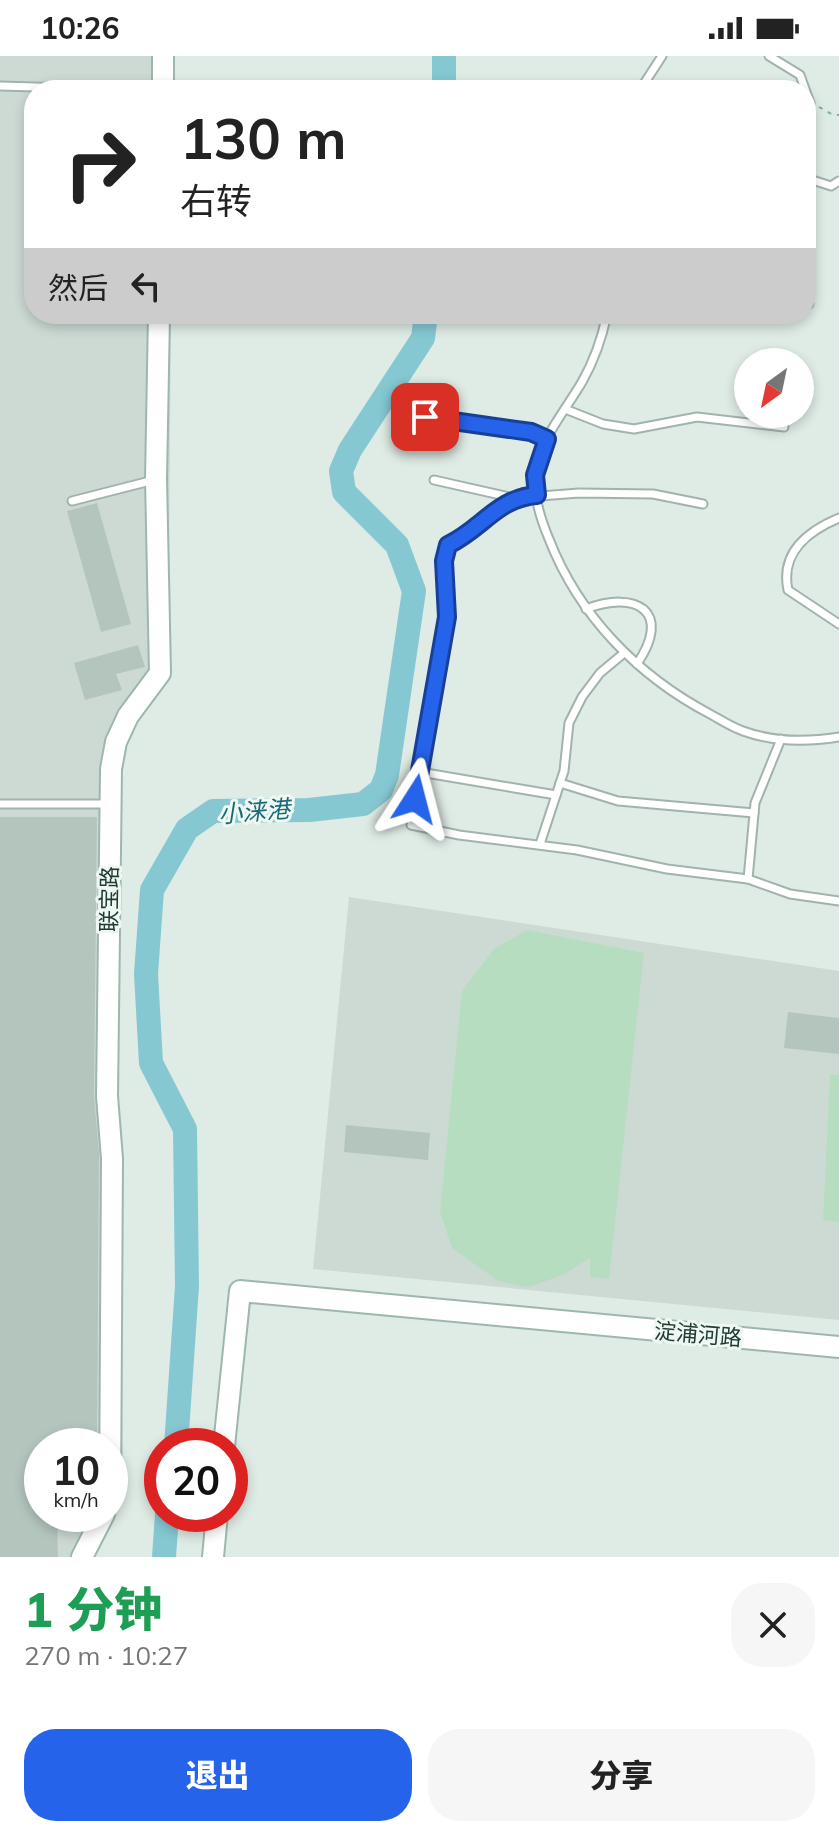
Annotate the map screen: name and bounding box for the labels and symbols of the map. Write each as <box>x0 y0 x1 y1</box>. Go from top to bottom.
north arrow <box>734 348 814 428</box>
pin <box>391 383 459 451</box>
position arrow <box>373 757 457 841</box>
water label: 小涞港 <box>217 793 294 829</box>
street label: 联宝路 <box>94 866 124 932</box>
street label: 淀浦河路 <box>653 1316 743 1352</box>
speed limit sign: 20 <box>144 1428 248 1532</box>

